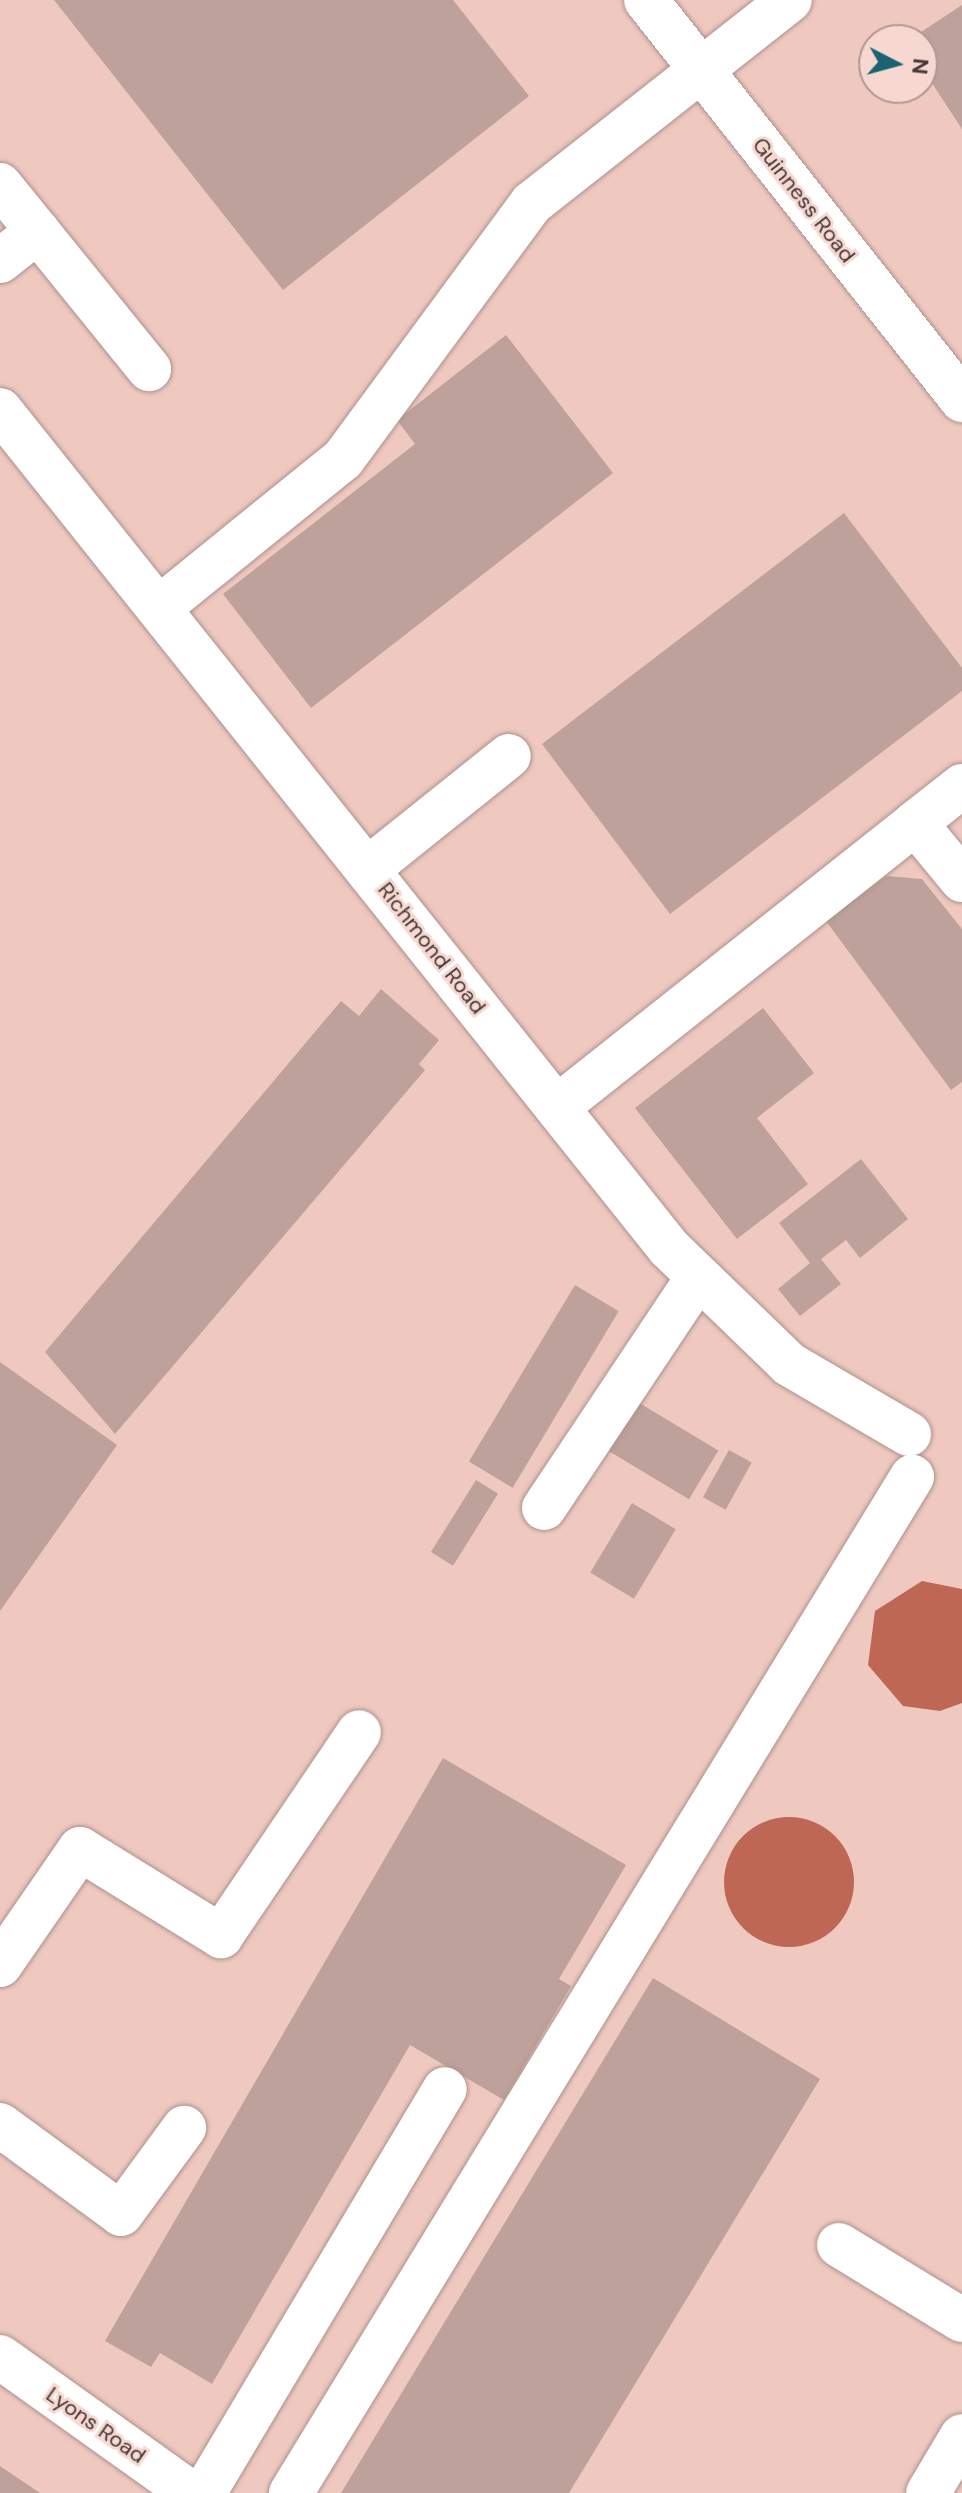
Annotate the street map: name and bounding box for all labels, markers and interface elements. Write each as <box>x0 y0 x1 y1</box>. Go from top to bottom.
north arrow <box>858 24 938 104</box>
text: N <box>905 57 936 76</box>
street label: Guinness Road <box>747 132 861 268</box>
street label: Richmond Road <box>372 877 492 1019</box>
street label: Lyons Road <box>41 2381 151 2469</box>

